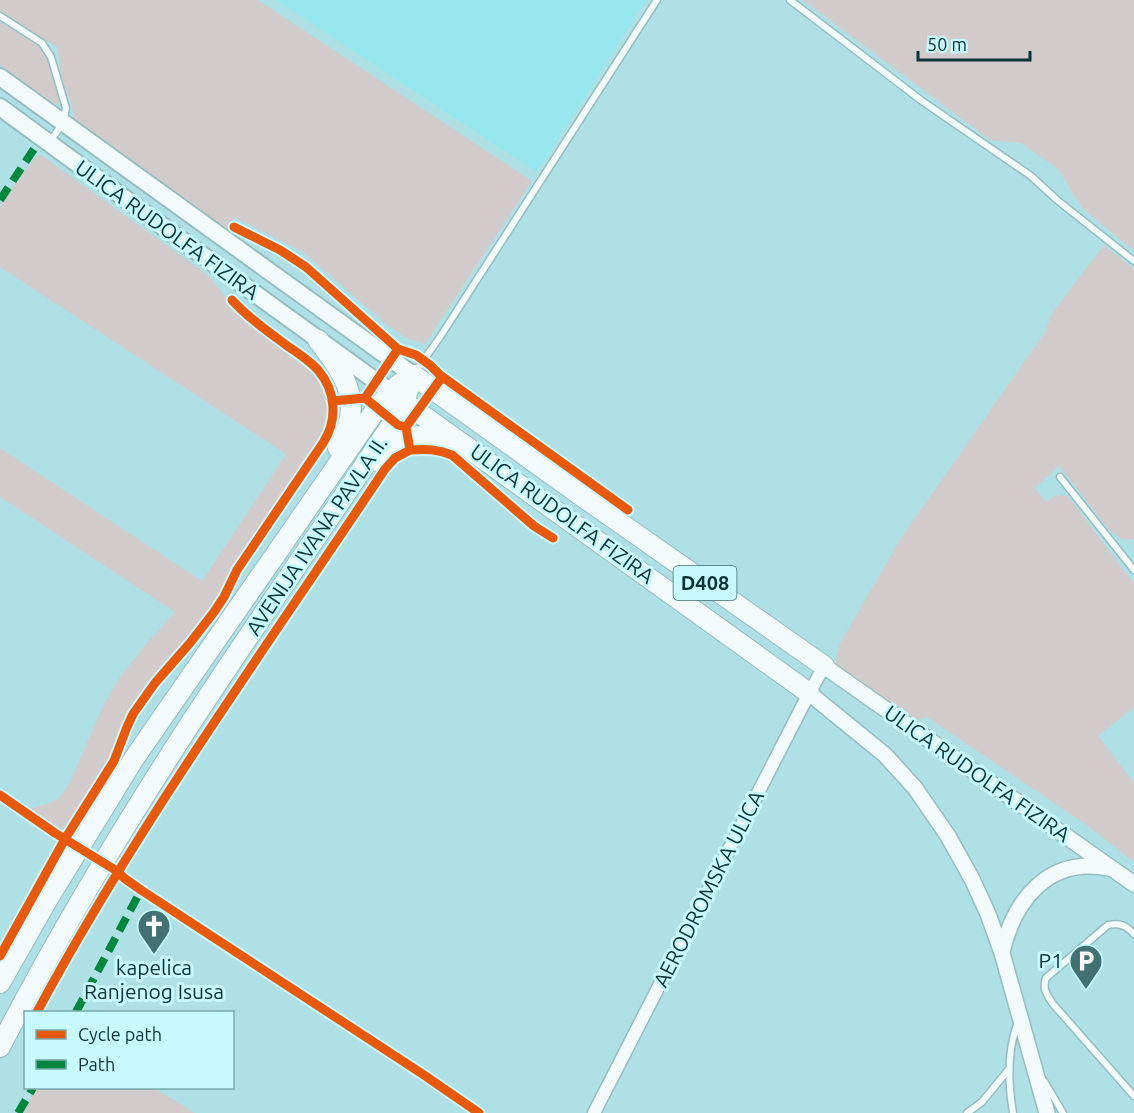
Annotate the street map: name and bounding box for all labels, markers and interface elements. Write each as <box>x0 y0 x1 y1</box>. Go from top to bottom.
scale bar <box>918 24 1030 62</box>
text: 50 m <box>927 34 967 54</box>
street label: ULICA RUDOLFA FIZIRA <box>71 154 264 304</box>
street label: AVENIJA IVANA PAVLA II. <box>241 431 392 639</box>
street label: ULICA RUDOLFA FIZIRA <box>466 438 659 588</box>
road number: D408 <box>674 566 736 600</box>
street label: ULICA RUDOLFA FIZIRA <box>880 700 1075 847</box>
street label: AERODROMSKA ULICA <box>648 786 768 991</box>
church icon: kapelica Ranjenog Isusa <box>136 908 172 955</box>
parking icon: P1 <box>1068 943 1104 990</box>
place label: P1 <box>1039 948 1063 972</box>
place label: kapelica Ranjenog Isusa <box>84 955 224 1003</box>
legend <box>24 1011 234 1089</box>
text: Cycle path <box>78 1024 162 1044</box>
text: Path <box>78 1054 115 1074</box>

